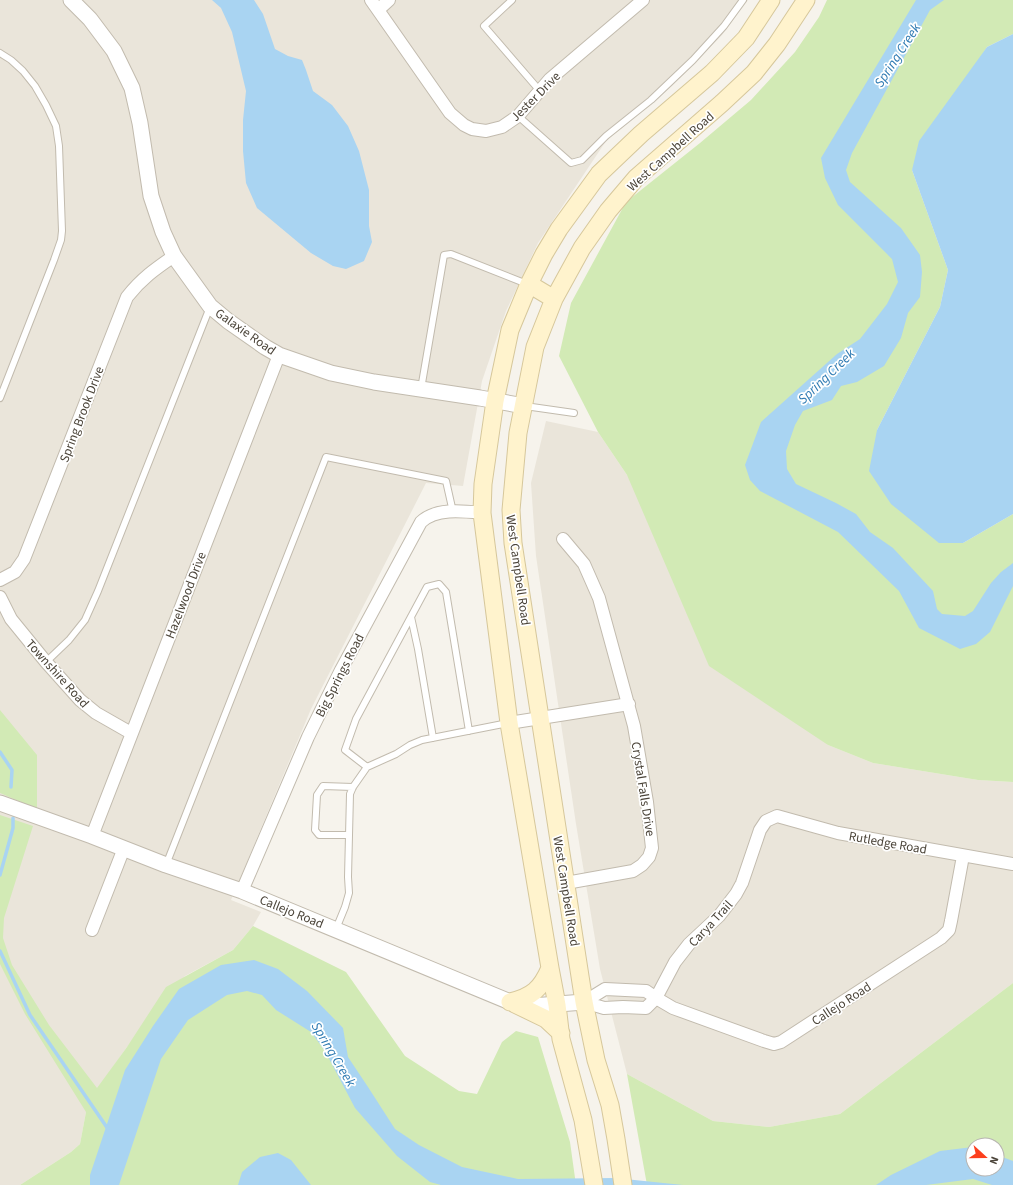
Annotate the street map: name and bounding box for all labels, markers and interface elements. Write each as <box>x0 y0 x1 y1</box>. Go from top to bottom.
water label: Spring Creek <box>870 19 926 91</box>
street label: Jester Drive <box>507 68 565 126</box>
street label: West Campbell Road <box>623 108 718 196</box>
street label: Galaxie Road <box>211 304 279 359</box>
water label: Spring Creek <box>794 344 860 409</box>
street label: Spring Brook Drive <box>55 364 109 465</box>
street label: West Campbell Road <box>501 514 535 627</box>
street label: Hazelwood Drive <box>161 549 211 641</box>
street label: Big Springs Road <box>311 631 369 720</box>
street label: Townshire Road <box>22 635 93 712</box>
street label: Crystal Falls Drive <box>627 741 659 838</box>
street label: Rutledge Road <box>847 827 928 859</box>
street label: West Campbell Road <box>548 835 584 948</box>
street label: Callejo Road <box>257 891 326 933</box>
street label: Carya Trail <box>685 897 737 951</box>
street label: Callejo Road <box>808 978 875 1030</box>
water label: Spring Creek <box>306 1018 361 1091</box>
north arrow <box>965 1137 1005 1177</box>
text: N <box>986 1154 1002 1167</box>

